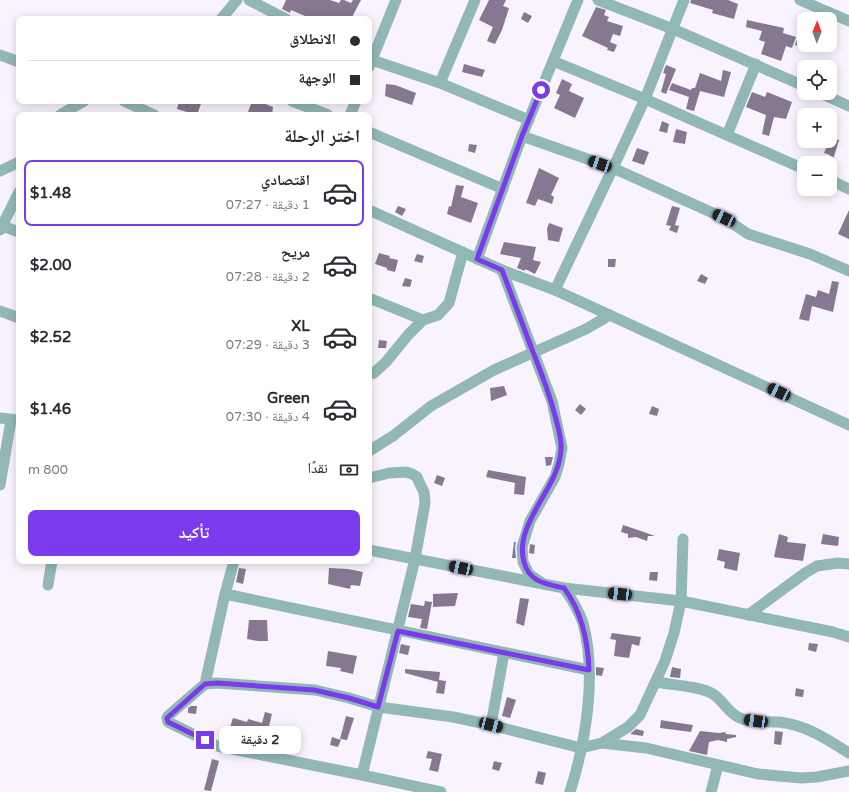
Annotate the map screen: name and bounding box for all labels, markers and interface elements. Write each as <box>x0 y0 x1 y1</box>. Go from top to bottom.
north arrow <box>797 12 837 52</box>
map controls <box>797 12 837 196</box>
text: الانطلاق <box>290 30 336 48</box>
button: locate <box>797 60 837 100</box>
text: الوجهة <box>298 69 336 87</box>
route start <box>532 81 550 99</box>
button: + <box>797 108 837 148</box>
text: اختر الرحلة <box>284 125 360 147</box>
car <box>587 154 613 174</box>
button: − <box>797 156 837 196</box>
text: اقتصادي <box>261 171 310 189</box>
icon: car <box>322 175 358 211</box>
text: $1.48 <box>30 184 71 202</box>
text: 1 دقيقة · 07:27 <box>226 197 310 213</box>
car <box>711 207 737 229</box>
text: مريح <box>281 243 310 261</box>
icon: car <box>322 247 358 283</box>
text: $2.00 <box>30 256 71 274</box>
text: 2 دقيقة · 07:28 <box>226 269 310 285</box>
text: XL <box>291 317 310 335</box>
icon: car <box>322 319 358 355</box>
text: $2.52 <box>30 328 71 346</box>
text: 3 دقيقة · 07:29 <box>226 337 310 353</box>
car <box>766 381 792 403</box>
text: Green <box>267 389 310 407</box>
icon: car <box>322 391 358 427</box>
text: $1.46 <box>30 400 71 418</box>
text: 4 دقيقة · 07:30 <box>226 409 310 425</box>
text: نقدًا <box>307 459 328 477</box>
icon: cash <box>338 459 360 481</box>
text: 800 m <box>28 462 68 478</box>
button: تأكيد <box>28 510 360 556</box>
car <box>448 560 474 576</box>
car <box>607 587 633 601</box>
car <box>743 713 769 729</box>
car <box>478 716 504 734</box>
callout: 2 دقيقة <box>219 726 301 754</box>
route end <box>196 731 214 749</box>
text: 2 دقيقة <box>241 732 279 748</box>

